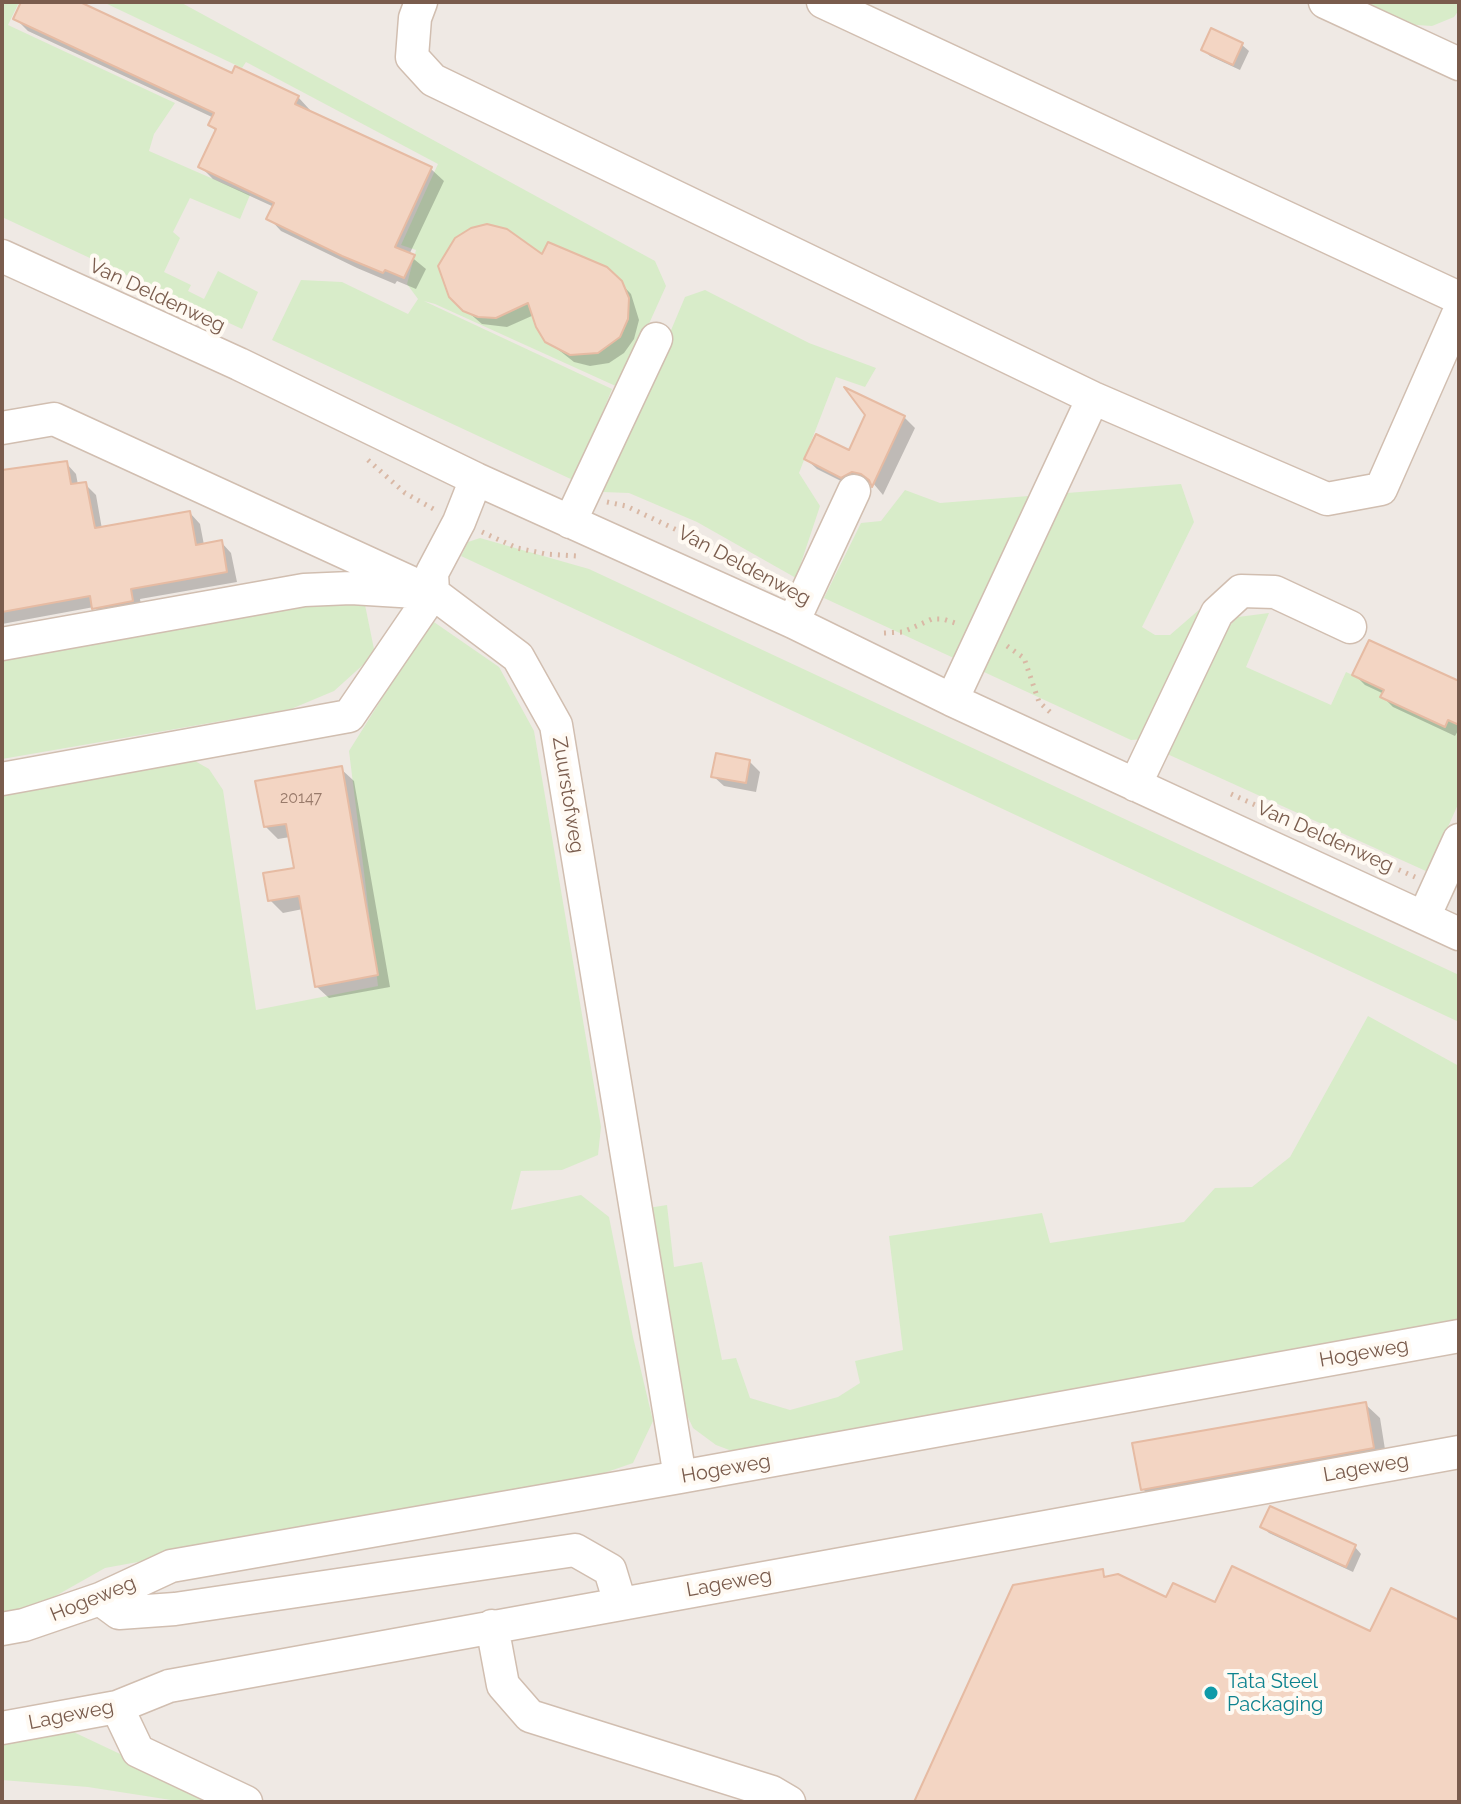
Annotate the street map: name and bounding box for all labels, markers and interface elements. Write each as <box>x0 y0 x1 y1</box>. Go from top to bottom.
street label: Van Deldenweg <box>85 254 229 338</box>
street label: Van Deldenweg <box>673 521 815 611</box>
street label: Zuurstofweg <box>547 735 589 855</box>
house number: 20147 <box>280 788 322 808</box>
street label: Van Deldenweg <box>1253 796 1397 878</box>
street label: Hogeweg <box>1317 1333 1411 1373</box>
street label: Hogeweg <box>679 1449 773 1489</box>
street label: Lageweg <box>1321 1449 1411 1487</box>
street label: Lageweg <box>684 1564 774 1602</box>
street label: Hogeweg <box>47 1571 139 1627</box>
place label: Tata Steel Packaging <box>1227 1670 1323 1717</box>
marker: Tata Steel Packaging <box>1202 1684 1220 1702</box>
street label: Lageweg <box>26 1695 116 1735</box>

